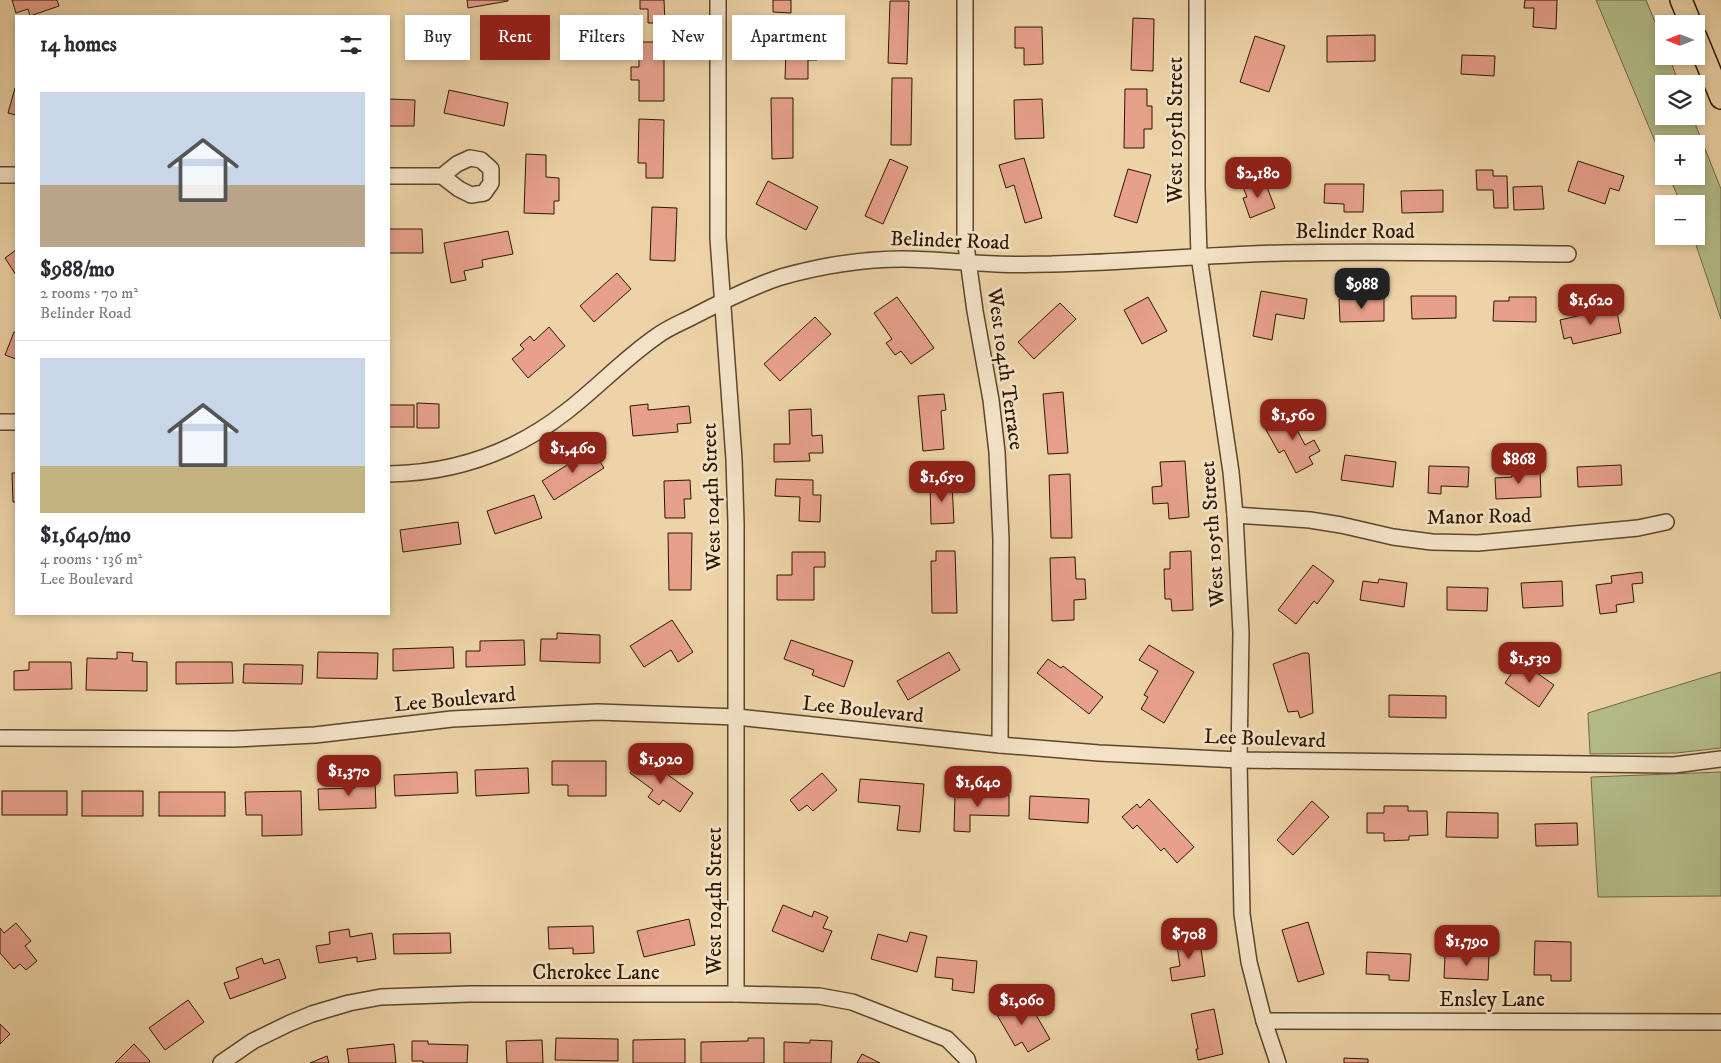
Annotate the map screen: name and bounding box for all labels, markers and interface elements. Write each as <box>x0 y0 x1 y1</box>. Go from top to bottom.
chip: Buy <box>405 15 470 60</box>
chip: Rent <box>480 15 550 60</box>
chip: Filters <box>560 15 643 60</box>
chip: New <box>653 15 722 60</box>
chip: Apartment <box>732 15 845 60</box>
north arrow <box>1655 15 1705 65</box>
map controls <box>1655 15 1705 245</box>
icon: filters <box>337 31 365 59</box>
text: 14 homes <box>40 32 117 58</box>
street label: West 105th Street <box>1163 57 1189 204</box>
button: layers <box>1655 75 1705 125</box>
icon: home <box>158 125 248 215</box>
button: + <box>1655 135 1705 185</box>
pin: $2,180 <box>1217 156 1299 199</box>
text: $2,180 <box>1236 163 1280 183</box>
button: − <box>1655 195 1705 245</box>
street label: Belinder Road <box>1295 219 1415 245</box>
street label: Belinder Road <box>890 226 1011 256</box>
text: $988/mo <box>40 257 115 283</box>
pin: $988 <box>1332 268 1392 310</box>
text: $988 <box>1346 274 1378 294</box>
text: 2 rooms · 70 m² <box>40 283 138 303</box>
pin: $1,620 <box>1550 284 1632 326</box>
street label: West 104th Terrace <box>981 285 1029 452</box>
text: $1,620 <box>1569 290 1613 310</box>
text: Belinder Road <box>40 303 131 323</box>
icon: home <box>158 390 248 480</box>
pin: $1,560 <box>1252 398 1334 441</box>
text: $1,560 <box>1271 405 1315 425</box>
street label: West 104th Street <box>696 422 728 572</box>
pin: $1,460 <box>532 432 614 474</box>
text: $1,460 <box>550 438 596 458</box>
pin: $868 <box>1489 442 1549 485</box>
text: $868 <box>1502 449 1536 469</box>
pin: $1,650 <box>901 460 983 503</box>
street label: West 105th Street <box>1195 460 1231 609</box>
text: $1,650 <box>920 467 964 487</box>
street label: Manor Road <box>1426 503 1532 531</box>
text: $1,640/mo <box>40 523 131 549</box>
text: 4 rooms · 136 m² <box>40 549 143 569</box>
text: Lee Boulevard <box>40 569 133 589</box>
pin: $1,530 <box>1489 642 1571 684</box>
text: $1,530 <box>1509 648 1551 668</box>
street label: Lee Boulevard <box>393 682 517 718</box>
street label: Lee Boulevard <box>801 691 926 729</box>
street label: Lee Boulevard <box>1204 724 1327 754</box>
pin: $1,920 <box>620 742 702 785</box>
text: $1,920 <box>639 749 683 769</box>
pin: $1,370 <box>308 754 390 797</box>
text: $1,370 <box>328 761 370 781</box>
pin: $1,640 <box>937 766 1019 808</box>
text: $1,640 <box>955 772 1001 792</box>
street label: West 104th Street <box>702 827 728 976</box>
pin: $708 <box>1159 918 1219 960</box>
text: $708 <box>1172 924 1206 944</box>
pin: $1,790 <box>1426 924 1508 967</box>
text: $1,790 <box>1446 931 1488 951</box>
street label: Cherokee Lane <box>532 960 660 986</box>
pin: $1,060 <box>981 984 1063 1026</box>
street label: Ensley Lane <box>1439 987 1545 1013</box>
text: $1,060 <box>1000 990 1044 1010</box>

